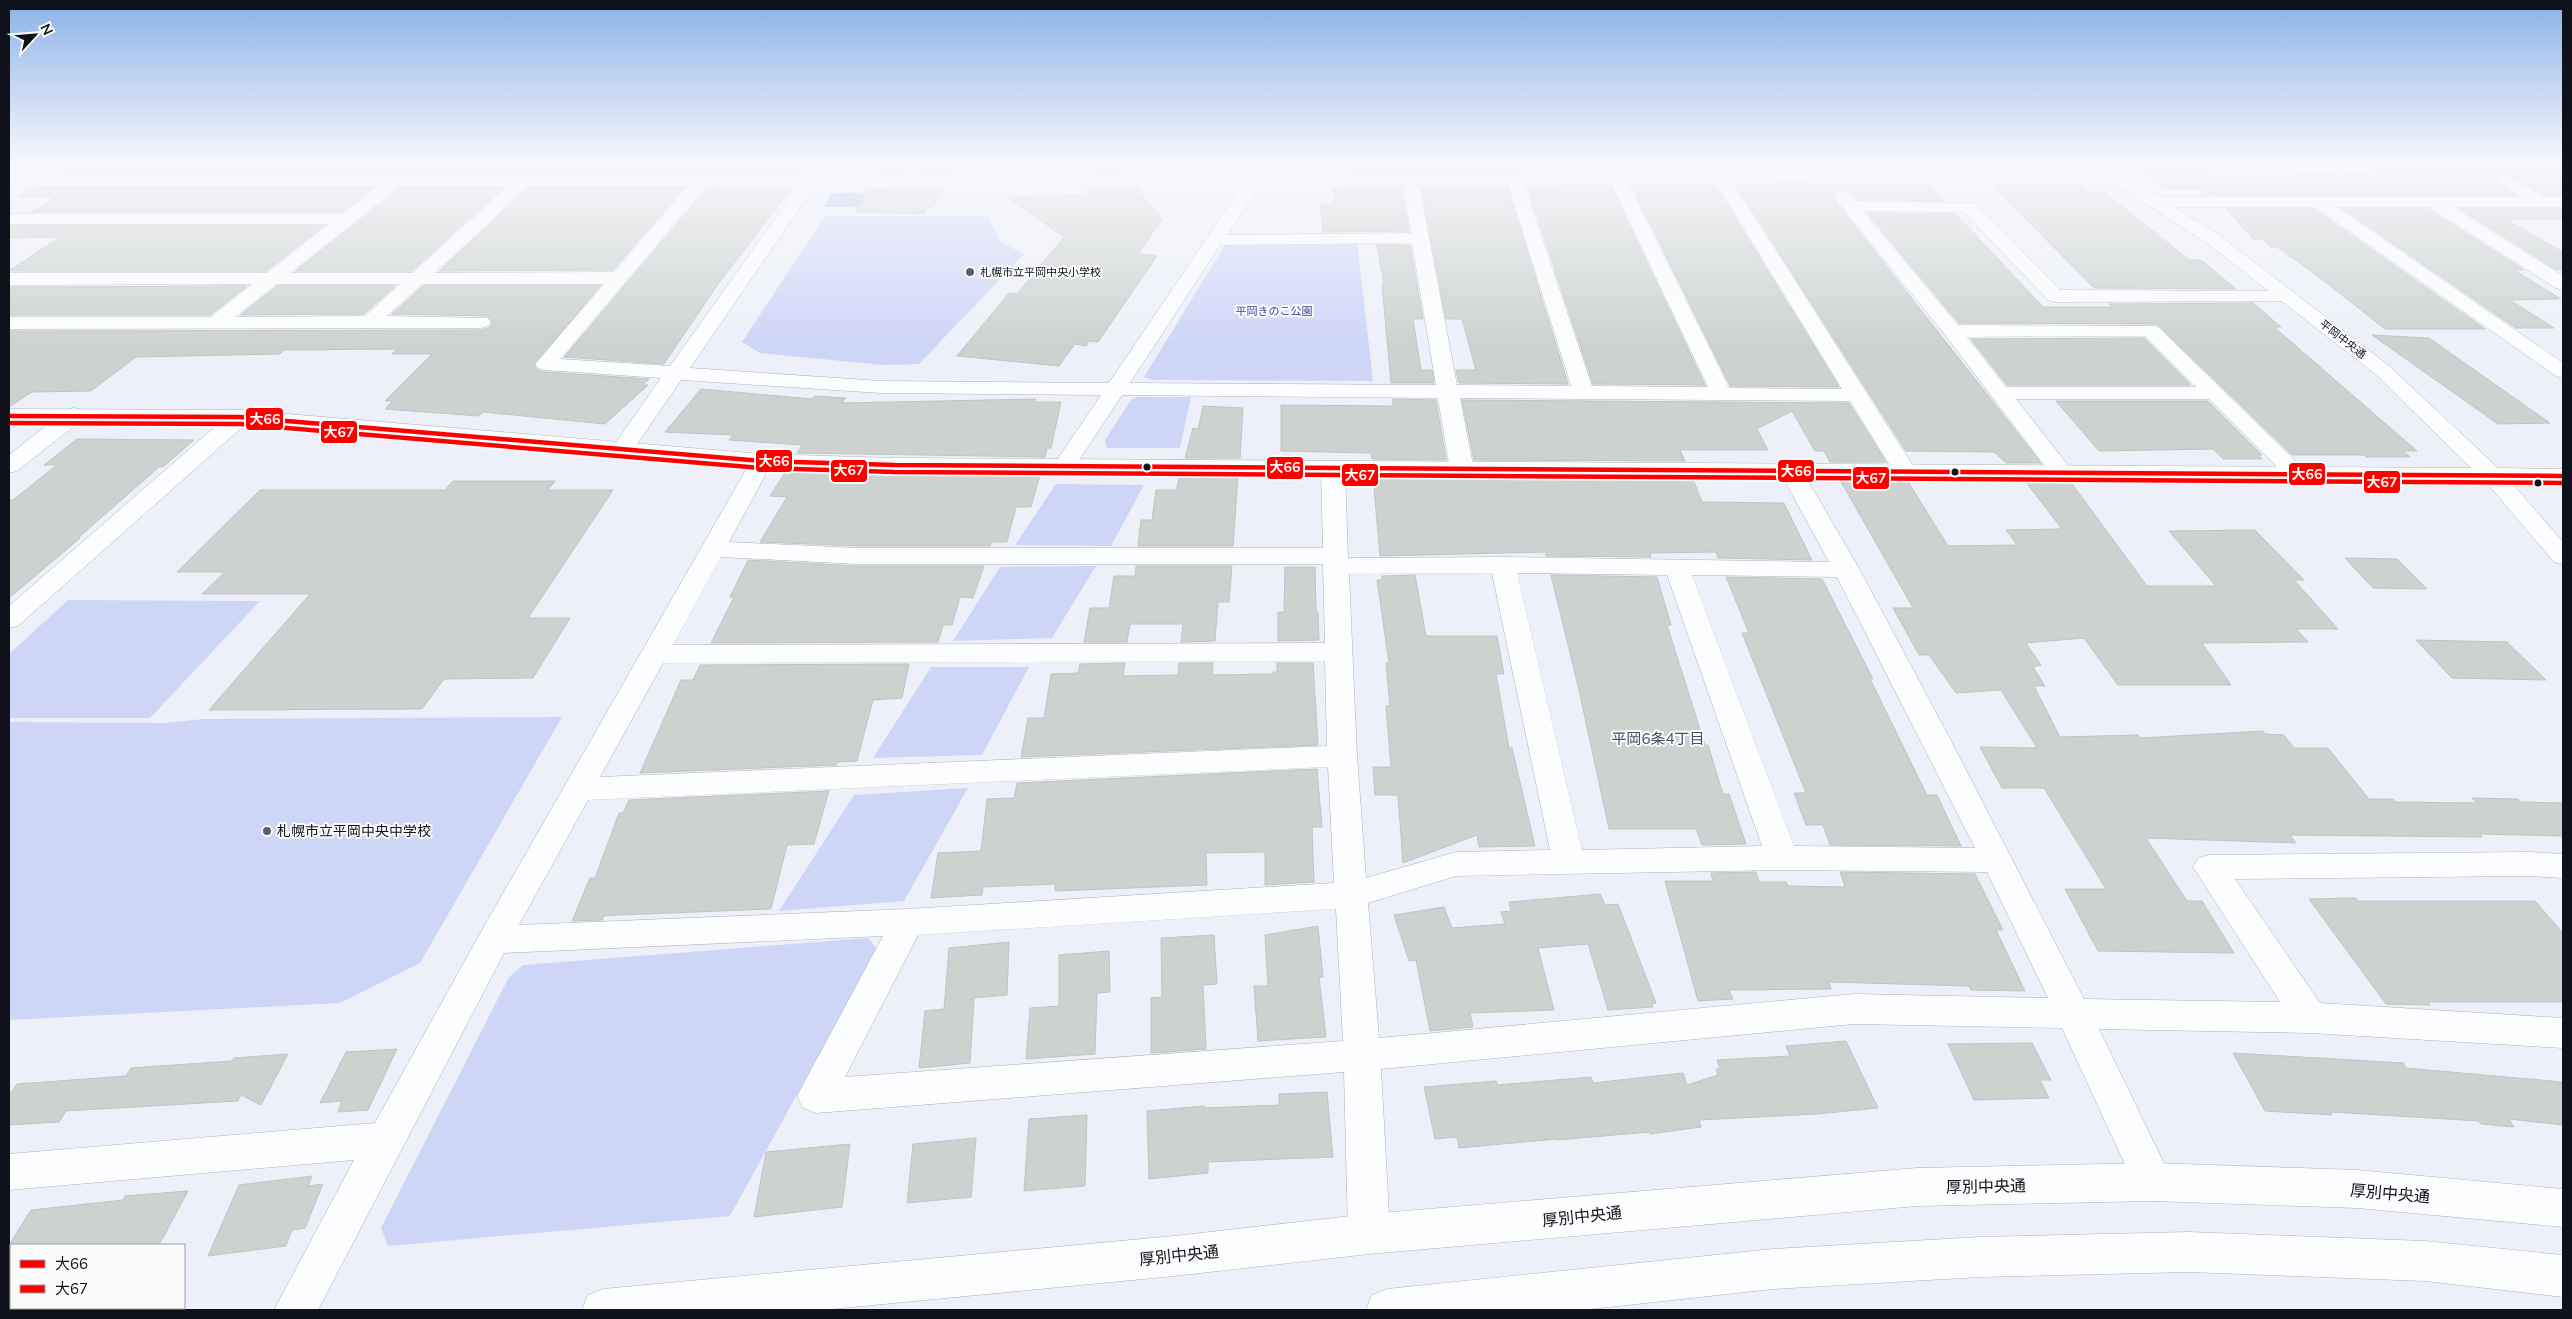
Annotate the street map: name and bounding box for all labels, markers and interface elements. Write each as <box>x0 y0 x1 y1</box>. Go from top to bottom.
north arrow <box>10 10 60 60</box>
text: N <box>36 21 57 38</box>
place label: 札幌市立平岡中央小学校 <box>980 265 1101 279</box>
marker: 札幌市立平岡中央小学校 <box>964 266 976 278</box>
park label: 平岡きのこ公園 <box>1236 304 1313 318</box>
street label: 平岡中央通 <box>2317 317 2369 361</box>
line badge: 大66 <box>245 407 284 431</box>
text: 大66 <box>250 410 280 428</box>
line badge: 大67 <box>320 420 358 444</box>
text: 大67 <box>324 423 354 441</box>
line badge: 大66 <box>755 449 793 473</box>
text: 大66 <box>759 452 789 470</box>
line badge: 大66 <box>1266 456 1304 480</box>
text: 大66 <box>1270 458 1300 476</box>
line badge: 大67 <box>830 459 868 483</box>
line badge: 大66 <box>1777 459 1815 483</box>
text: 大67 <box>834 461 864 479</box>
unlabelled marker <box>1142 462 1152 472</box>
text: 大66 <box>1781 462 1811 480</box>
line badge: 大66 <box>2288 462 2326 486</box>
line badge: 大67 <box>1341 463 1379 487</box>
text: 大66 <box>2292 465 2322 483</box>
text: 大67 <box>1345 466 1375 484</box>
line badge: 大67 <box>1852 466 1890 490</box>
unlabelled marker <box>1950 467 1960 477</box>
text: 大67 <box>1856 469 1886 487</box>
line badge: 大67 <box>2363 470 2401 494</box>
text: 大67 <box>2367 473 2397 491</box>
unlabelled marker <box>2533 478 2543 488</box>
district label: 平岡6条4丁目 <box>1611 729 1705 748</box>
place label: 札幌市立平岡中央中学校 <box>277 822 431 840</box>
marker: 札幌市立平岡中央中学校 <box>261 825 273 837</box>
street label: 厚別中央通 <box>1946 1175 2026 1197</box>
street label: 厚別中央通 <box>2349 1180 2431 1206</box>
street label: 厚別中央通 <box>1541 1202 1623 1230</box>
street label: 厚別中央通 <box>1138 1241 1220 1269</box>
legend <box>10 1244 185 1309</box>
text: 大66 <box>55 1254 88 1273</box>
text: 大67 <box>55 1279 88 1298</box>

